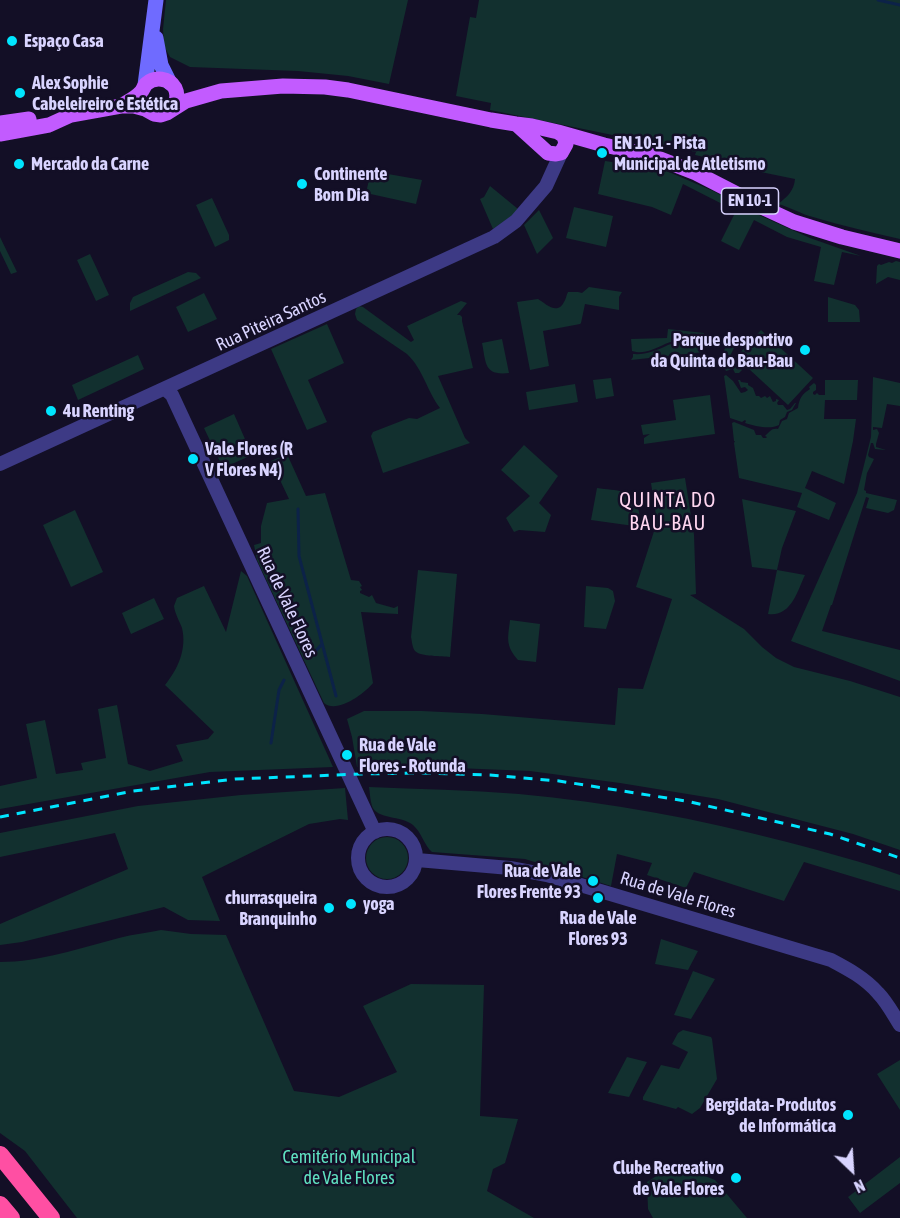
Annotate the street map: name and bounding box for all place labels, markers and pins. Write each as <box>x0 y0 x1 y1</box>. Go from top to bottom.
place label: Espaço Casa <box>24 30 104 52</box>
marker: Espaço Casa <box>5 34 19 48</box>
place label: Alex Sophie Cabeleireiro e Estética <box>32 72 178 115</box>
marker: Alex Sophie Cabeleireiro e Estética <box>13 86 27 100</box>
place label: EN 10-1 - Pista Municipal de Atletismo <box>614 132 766 174</box>
marker: EN 10-1 - Pista Municipal de Atletismo <box>595 146 609 160</box>
place label: Mercado da Carne <box>31 153 149 175</box>
marker: Mercado da Carne <box>12 157 26 171</box>
place label: Continente Bom Dia <box>314 163 387 206</box>
marker: Continente Bom Dia <box>295 177 309 191</box>
place label: Parque desportivo da Quinta do Bau-Bau <box>650 329 793 372</box>
marker: Parque desportivo da Quinta do Bau-Bau <box>798 343 812 357</box>
place label: 4u Renting <box>63 400 134 422</box>
marker: 4u Renting <box>44 404 58 418</box>
place label: Vale Flores (R V Flores N4) <box>205 438 293 480</box>
marker: Vale Flores (R V Flores N4) <box>186 452 200 466</box>
place label: Rua de Vale Flores - Rotunda <box>359 734 466 777</box>
marker: Rua de Vale Flores - Rotunda <box>340 748 354 762</box>
place label: Rua de Vale Flores Frente 93 <box>477 860 581 902</box>
marker: Rua de Vale Flores Frente 93 <box>586 874 600 888</box>
place label: churrasqueira Branquinho <box>225 887 317 930</box>
marker: Rua de Vale Flores 93 <box>591 891 605 905</box>
place label: yoga <box>363 893 394 915</box>
marker: yoga <box>344 897 358 911</box>
marker: churrasqueira Branquinho <box>322 901 336 915</box>
place label: Rua de Vale Flores 93 <box>559 907 637 950</box>
place label: Bergidata- Produtos de Informática <box>706 1094 836 1136</box>
marker: Bergidata- Produtos de Informática <box>841 1108 855 1122</box>
place label: Clube Recreativo de Vale Flores <box>613 1157 724 1200</box>
marker: Clube Recreativo de Vale Flores <box>729 1171 743 1185</box>

